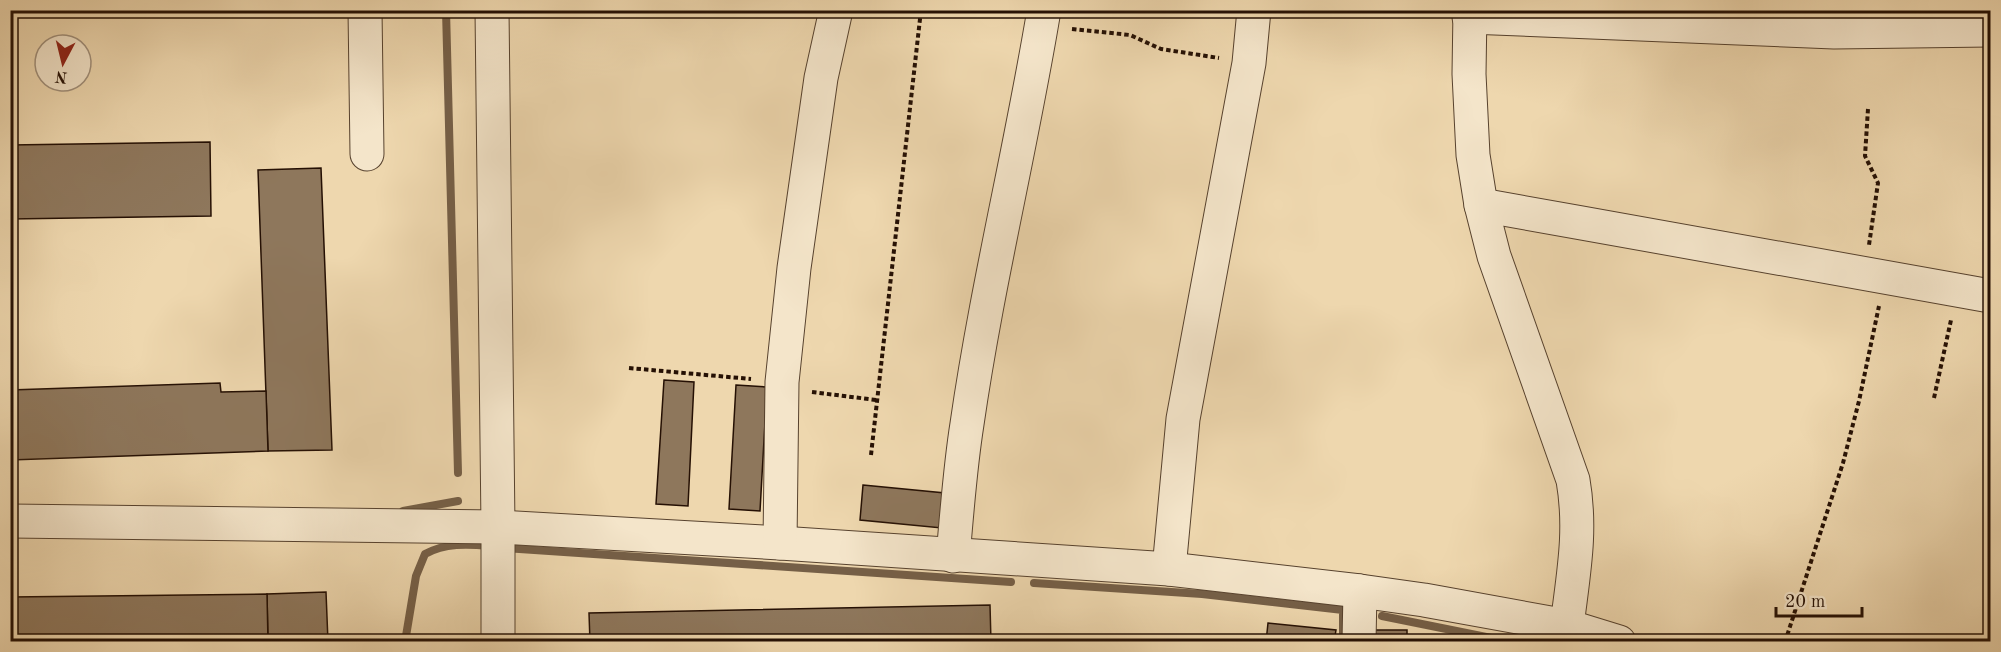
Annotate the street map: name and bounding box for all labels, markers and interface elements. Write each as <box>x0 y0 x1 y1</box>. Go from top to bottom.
north arrow <box>33 33 93 93</box>
text: N <box>54 67 68 85</box>
scale bar <box>1776 580 1862 618</box>
text: 20 m <box>1785 593 1825 611</box>

